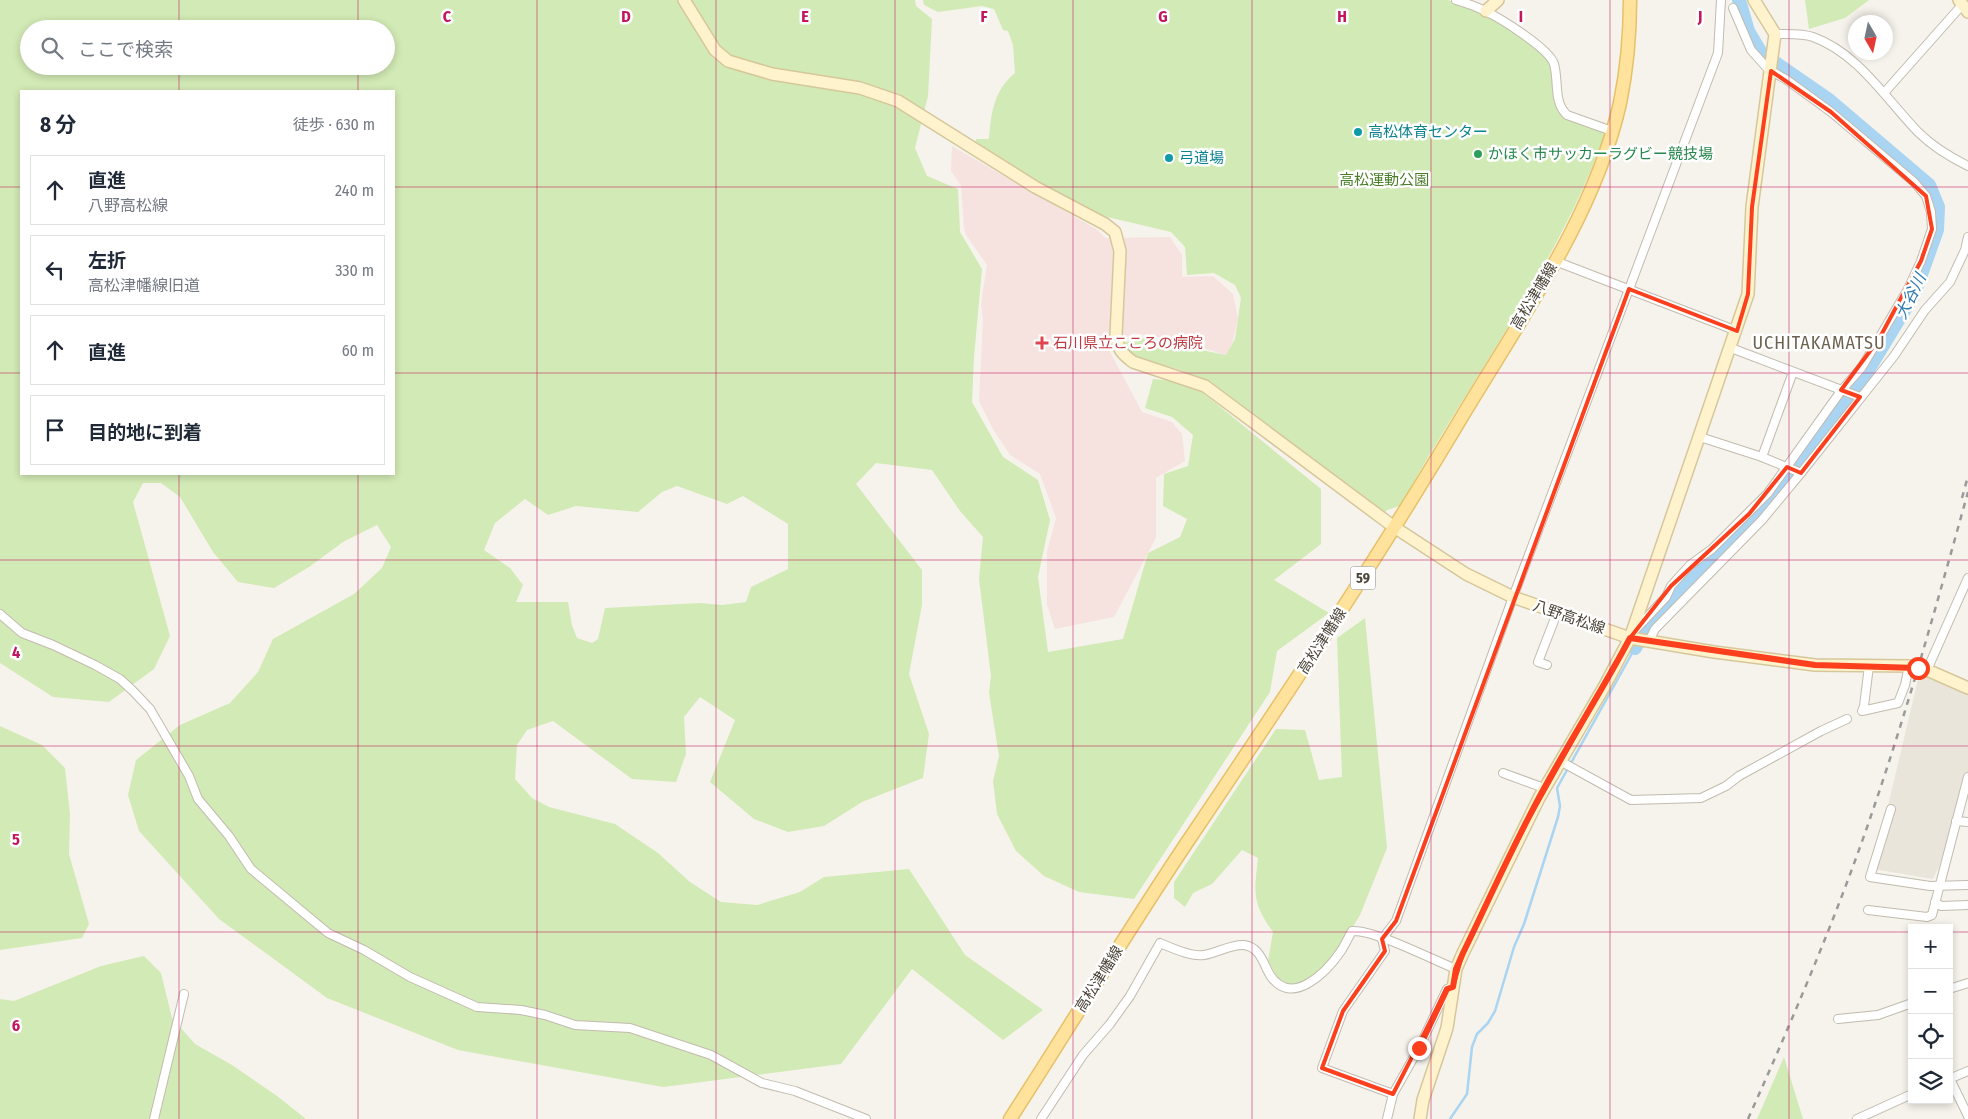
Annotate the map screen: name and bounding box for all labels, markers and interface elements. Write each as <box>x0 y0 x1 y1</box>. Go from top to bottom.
text: C <box>443 7 452 26</box>
text: D <box>621 7 631 26</box>
text: E <box>801 7 809 26</box>
text: F <box>980 7 988 26</box>
text: G <box>1158 7 1168 26</box>
text: H <box>1337 7 1347 26</box>
text: I <box>1519 7 1523 26</box>
text: J <box>1697 7 1702 26</box>
north arrow <box>1848 15 1893 60</box>
search box <box>20 20 395 75</box>
icon: search <box>38 34 66 62</box>
text: ここで検索 <box>78 38 173 61</box>
text: 8 分 <box>40 112 76 138</box>
text: 徒歩 · 630 m <box>293 115 375 134</box>
place label: 高松体育センター <box>1368 123 1488 141</box>
marker: 高松体育センター <box>1352 126 1364 138</box>
place label: かほく市サッカーラグビー競技場 <box>1488 145 1713 163</box>
marker: かほく市サッカーラグビー競技場 <box>1472 148 1484 160</box>
place label: 弓道場 <box>1179 149 1224 167</box>
marker: 弓道場 <box>1163 152 1175 164</box>
text: 直進 <box>88 169 126 192</box>
park label: 高松運動公園 <box>1339 171 1429 189</box>
icon: ahead <box>41 176 69 204</box>
text: 240 m <box>335 181 374 200</box>
text: 八野高松線 <box>88 196 168 215</box>
text: 左折 <box>88 249 126 272</box>
icon: left <box>41 256 69 284</box>
street label: 高松津幡線 <box>1507 259 1561 333</box>
text: 330 m <box>335 261 374 280</box>
water label: 大谷川 <box>1891 269 1930 322</box>
text: 高松津幡線旧道 <box>88 276 200 295</box>
district label: UCHITAKAMATSU <box>1752 332 1886 354</box>
place label: 石川県立こころの病院 <box>1053 334 1203 352</box>
icon: ahead <box>41 336 69 364</box>
marker: 石川県立こころの病院 <box>1035 336 1049 350</box>
text: 直進 <box>88 341 126 364</box>
text: 60 m <box>342 341 374 360</box>
icon: arrive <box>41 416 69 444</box>
text: 目的地に到着 <box>88 421 202 444</box>
road number: 59 <box>1350 566 1376 590</box>
street label: 八野高松線 <box>1531 596 1607 638</box>
street label: 高松津幡線 <box>1294 605 1350 677</box>
text: 4 <box>12 643 20 662</box>
route start <box>1907 657 1930 680</box>
text: 5 <box>12 830 20 849</box>
map controls <box>1908 924 1953 1104</box>
button: + <box>1908 924 1953 969</box>
street label: 高松津幡線 <box>1071 942 1127 1016</box>
button: − <box>1908 969 1953 1014</box>
button: locate <box>1908 1014 1953 1059</box>
text: 6 <box>12 1016 20 1035</box>
route end <box>1408 1037 1431 1060</box>
button: layers <box>1908 1059 1953 1104</box>

